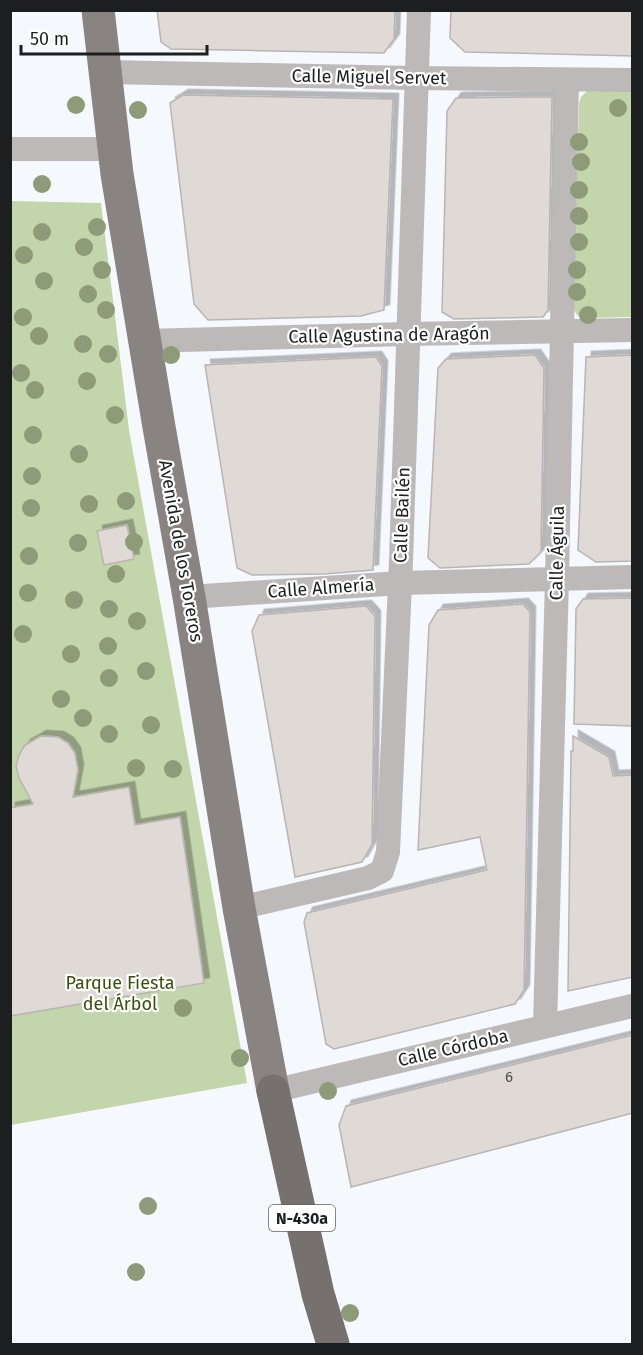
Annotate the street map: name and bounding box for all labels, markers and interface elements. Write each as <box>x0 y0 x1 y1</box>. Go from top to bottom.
scale bar <box>21 18 207 56</box>
text: 50 m <box>30 28 69 50</box>
street label: Calle Miguel Servet <box>291 65 447 89</box>
street label: Calle Agustina de Aragón <box>288 322 490 348</box>
street label: Avenida de los Toreros <box>154 458 208 644</box>
street label: Calle Bailén <box>389 467 415 563</box>
street label: Calle Águila <box>544 506 569 600</box>
street label: Calle Almería <box>267 573 375 603</box>
park label: Parque Fiesta del Árbol <box>65 972 175 1015</box>
street label: Calle Córdoba <box>396 1025 510 1071</box>
house number: 6 <box>505 1068 513 1086</box>
road number: N-430a <box>269 1205 335 1231</box>

